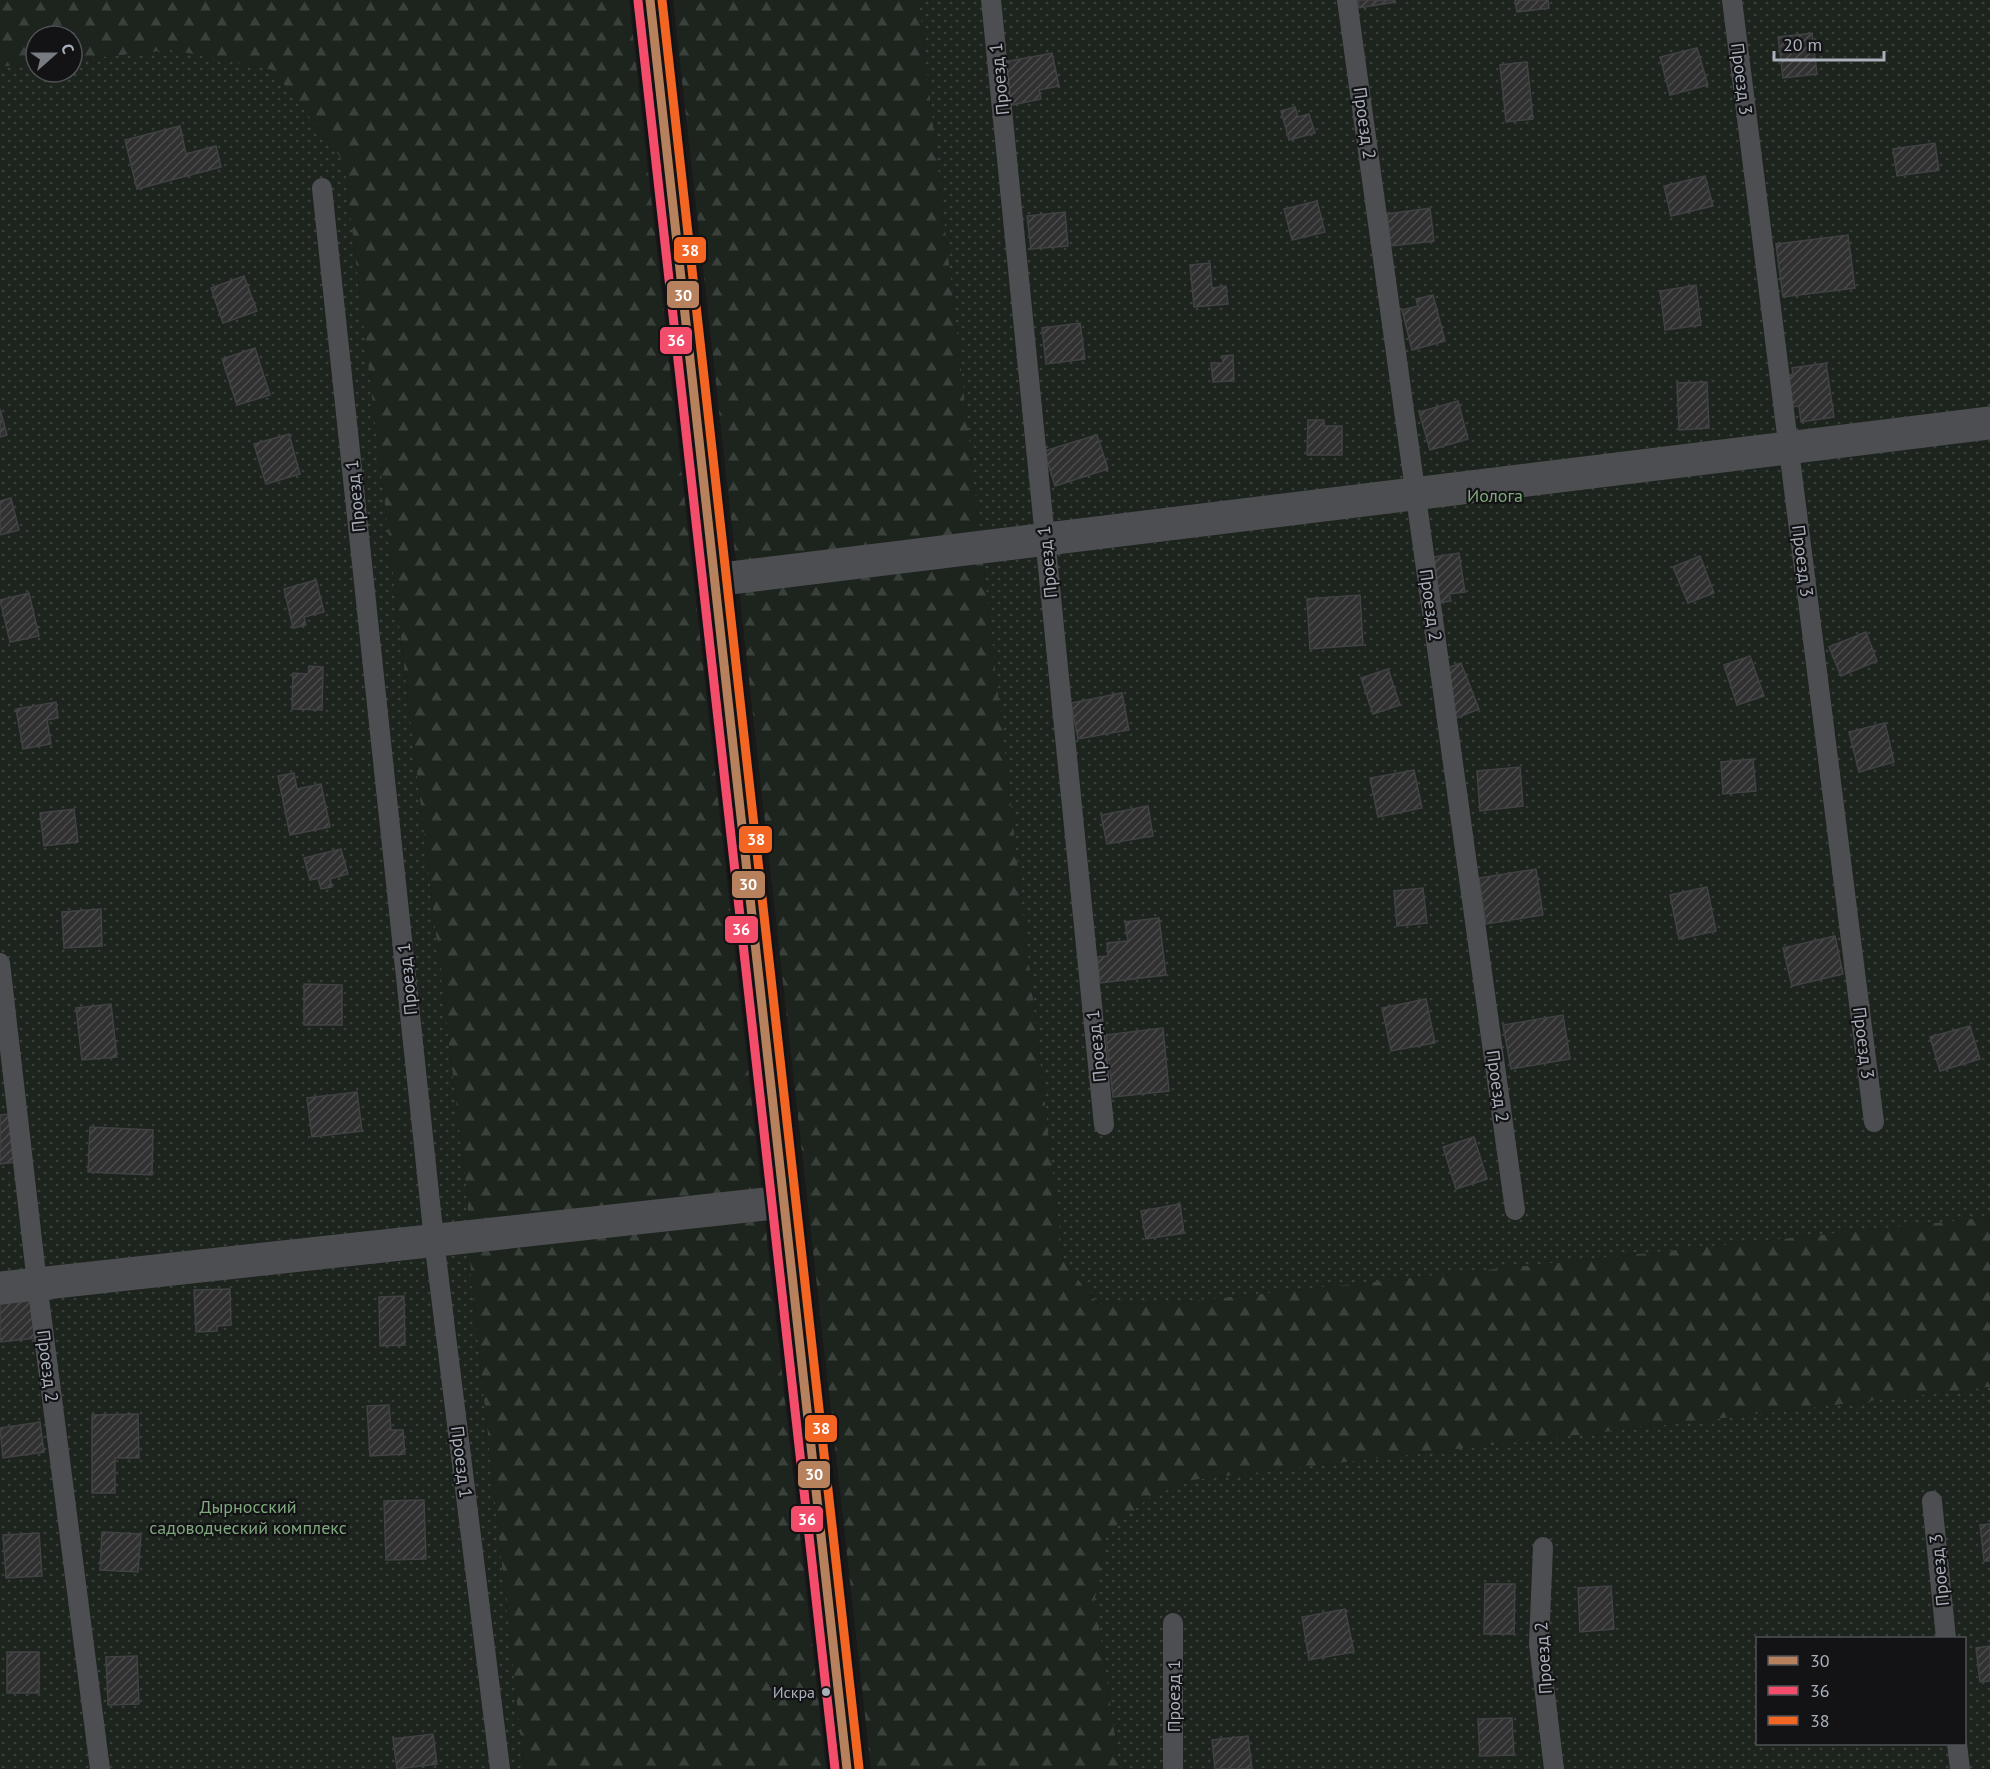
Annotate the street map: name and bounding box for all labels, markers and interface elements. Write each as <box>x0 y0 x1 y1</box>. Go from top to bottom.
north arrow <box>24 24 84 84</box>
scale bar <box>1774 24 1884 62</box>
text: 20 m <box>1783 33 1822 56</box>
text: С <box>57 41 79 56</box>
street label: Проезд 1 <box>984 42 1014 116</box>
street label: Проезд 3 <box>1726 42 1758 116</box>
street label: Проезд 2 <box>1349 85 1381 161</box>
line badge: 38 <box>673 236 707 264</box>
text: 38 <box>681 240 699 260</box>
line badge: 30 <box>666 280 700 309</box>
text: 30 <box>674 285 692 305</box>
line badge: 36 <box>659 326 693 355</box>
text: 36 <box>667 330 685 350</box>
street label: Проезд 1 <box>340 459 370 533</box>
park label: Иолога <box>1467 484 1523 507</box>
street label: Проезд 3 <box>1787 524 1819 598</box>
street label: Проезд 1 <box>1032 525 1062 599</box>
street label: Проезд 2 <box>1415 567 1447 643</box>
line badge: 38 <box>738 825 773 854</box>
text: 38 <box>747 829 765 849</box>
line badge: 30 <box>731 870 766 899</box>
text: 30 <box>739 874 757 894</box>
line badge: 36 <box>724 915 759 944</box>
text: 36 <box>732 919 750 939</box>
street label: Проезд 1 <box>392 942 422 1016</box>
street label: Проезд 3 <box>1848 1006 1880 1080</box>
street label: Проезд 1 <box>1081 1009 1111 1083</box>
street label: Проезд 2 <box>1482 1048 1514 1124</box>
street label: Проезд 2 <box>32 1329 64 1403</box>
line badge: 38 <box>804 1414 838 1443</box>
text: 38 <box>812 1418 830 1438</box>
street label: Проезд 1 <box>446 1425 478 1499</box>
line badge: 30 <box>797 1460 831 1489</box>
text: 30 <box>805 1464 823 1484</box>
park label: Дырносский садоводческий комплекс <box>149 1495 347 1539</box>
line badge: 36 <box>790 1505 824 1533</box>
text: 36 <box>798 1509 816 1529</box>
street label: Проезд 3 <box>1924 1533 1954 1607</box>
street label: Проезд 2 <box>1529 1621 1557 1695</box>
legend <box>1756 1637 1966 1745</box>
text: 30 <box>1810 1649 1830 1672</box>
street label: Проезд 1 <box>1162 1660 1185 1732</box>
text: 36 <box>1810 1679 1830 1702</box>
place label: Искра <box>773 1682 815 1702</box>
marker: Искра <box>820 1686 832 1698</box>
text: 38 <box>1810 1709 1830 1732</box>

